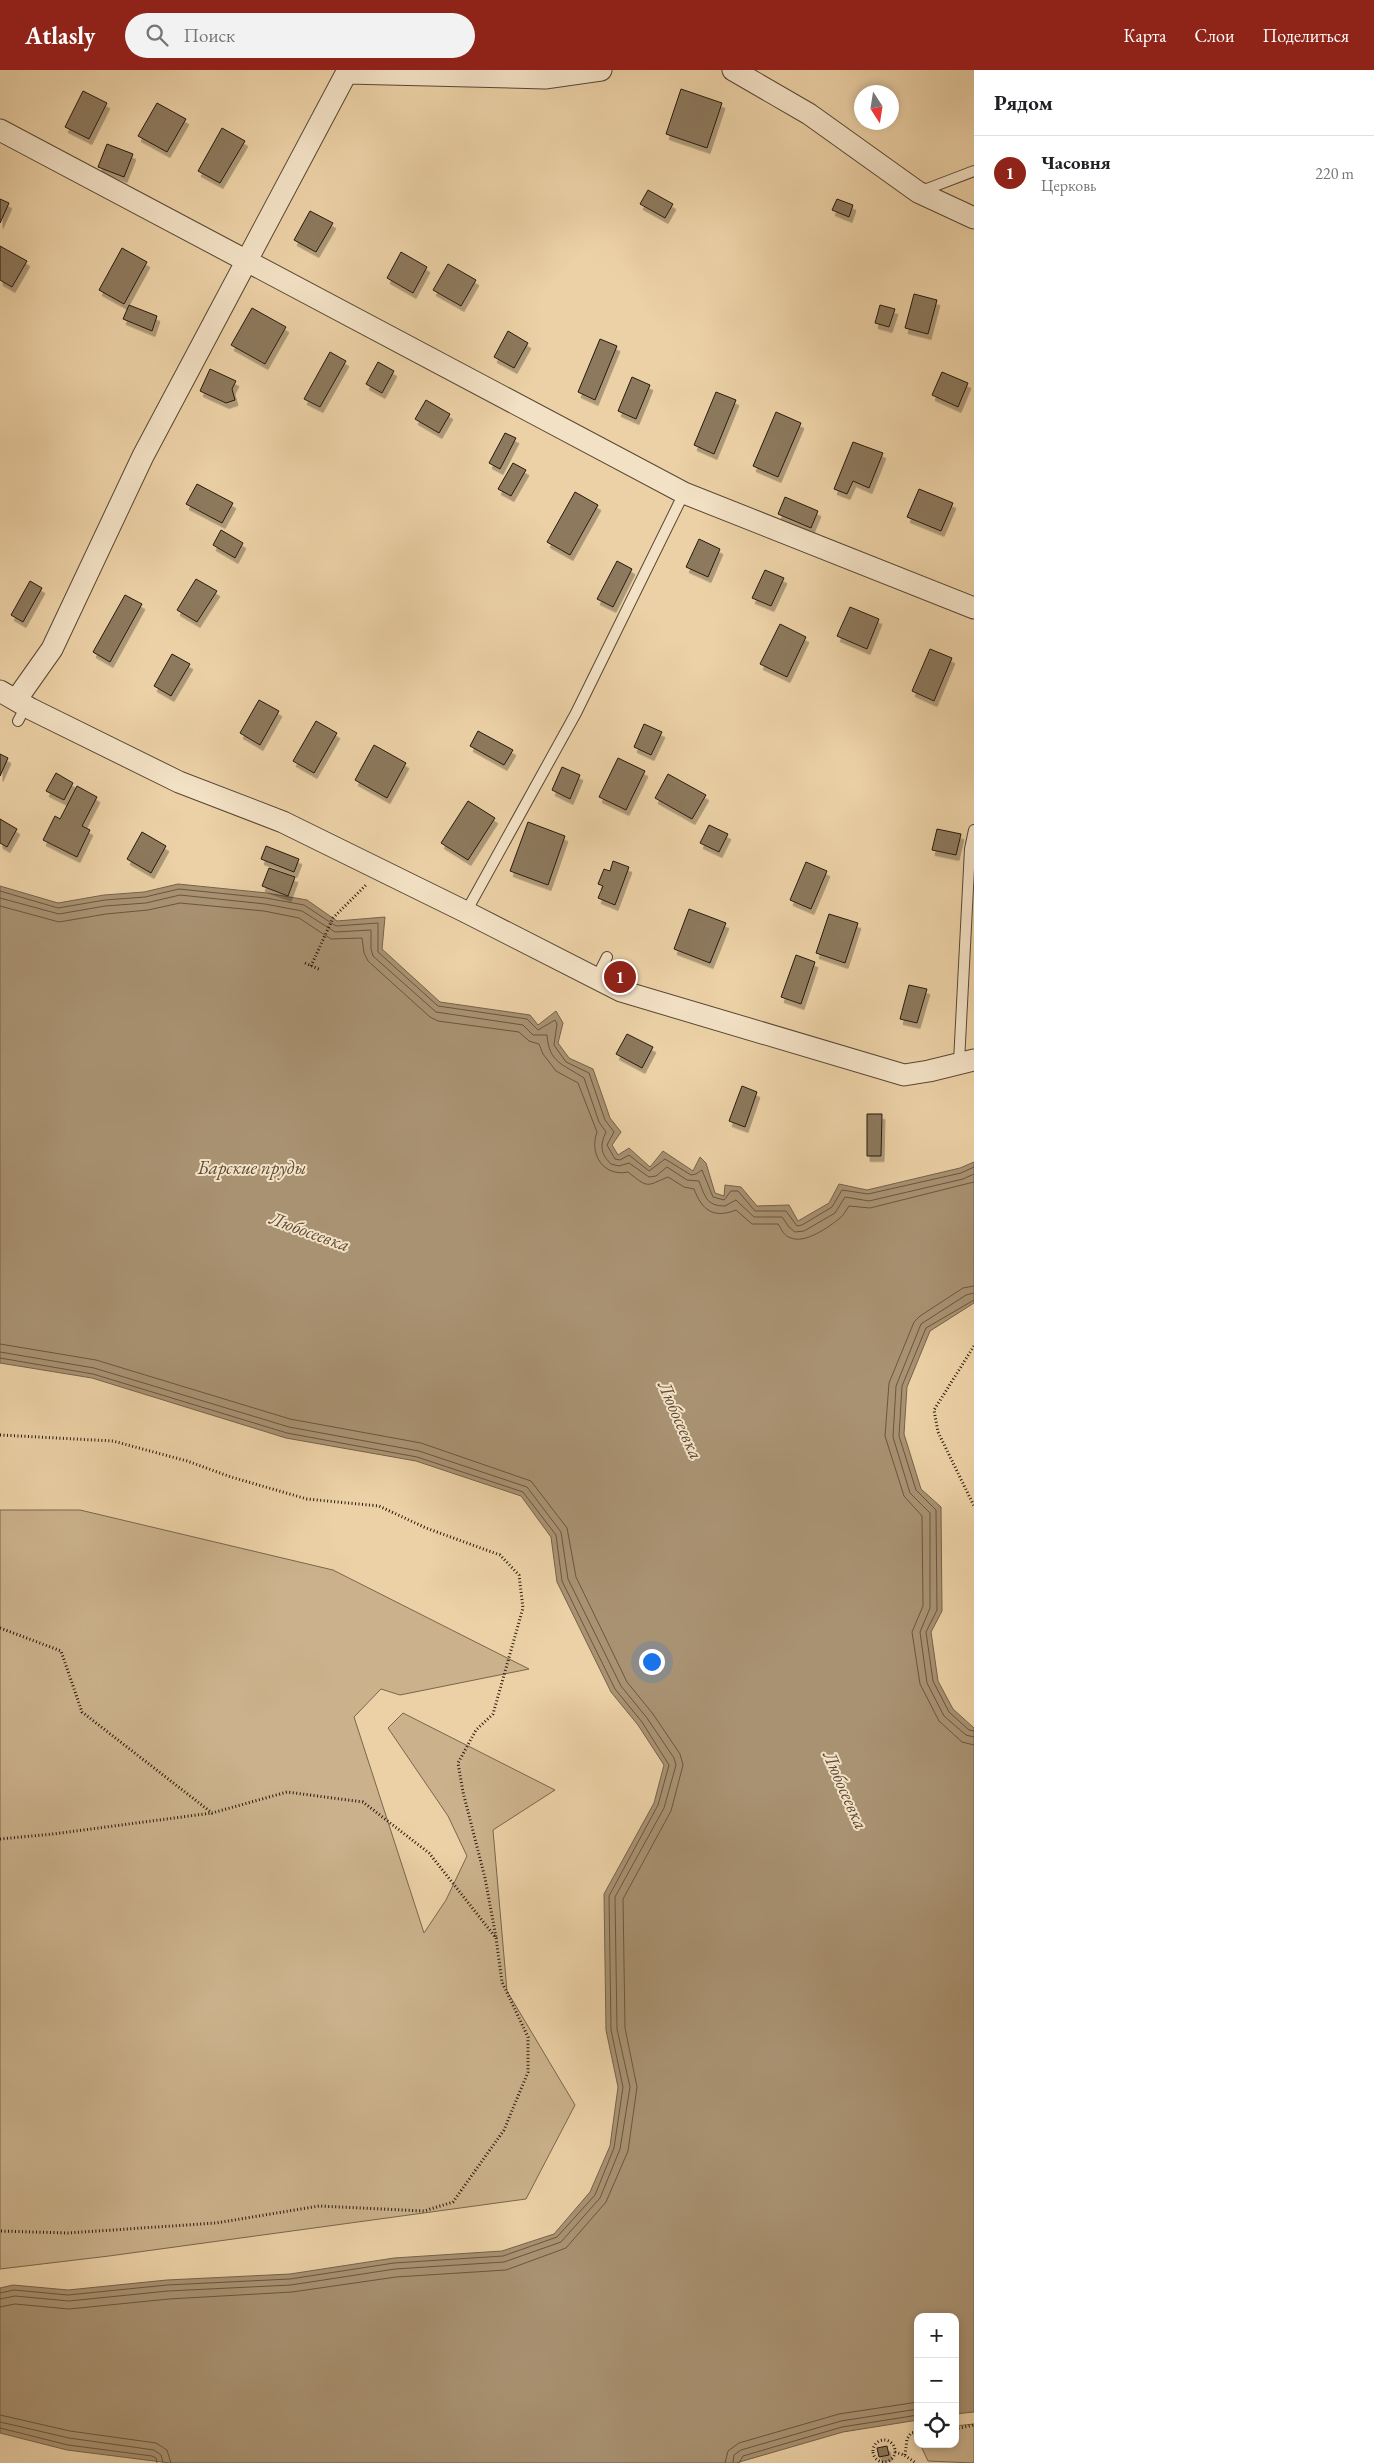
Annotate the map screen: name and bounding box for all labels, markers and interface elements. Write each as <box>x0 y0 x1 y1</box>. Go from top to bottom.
search box <box>125 13 475 58</box>
text: Atlasly <box>25 20 95 51</box>
icon: search <box>143 21 171 49</box>
text: Поиск <box>183 23 235 48</box>
text: Карта <box>1124 24 1167 47</box>
text: Слои <box>1195 24 1234 47</box>
text: Поделиться <box>1262 24 1349 47</box>
north arrow <box>854 85 899 130</box>
text: Рядом <box>994 89 1053 116</box>
text: Часовня <box>1041 150 1111 175</box>
text: 1 <box>1006 163 1014 184</box>
text: 220 m <box>1315 163 1354 184</box>
text: Церковь <box>1041 175 1096 196</box>
pin: 1 <box>604 958 636 996</box>
water label: Барские пруды <box>197 1155 306 1180</box>
water label: Любосеевка <box>266 1205 353 1257</box>
water label: Любосеевка <box>652 1376 709 1463</box>
your location <box>639 1649 665 1675</box>
water label: Любосеевка <box>817 1746 874 1833</box>
map controls <box>914 2313 959 2448</box>
button: + <box>914 2313 959 2358</box>
button: − <box>914 2358 959 2403</box>
button: locate <box>914 2403 959 2448</box>

